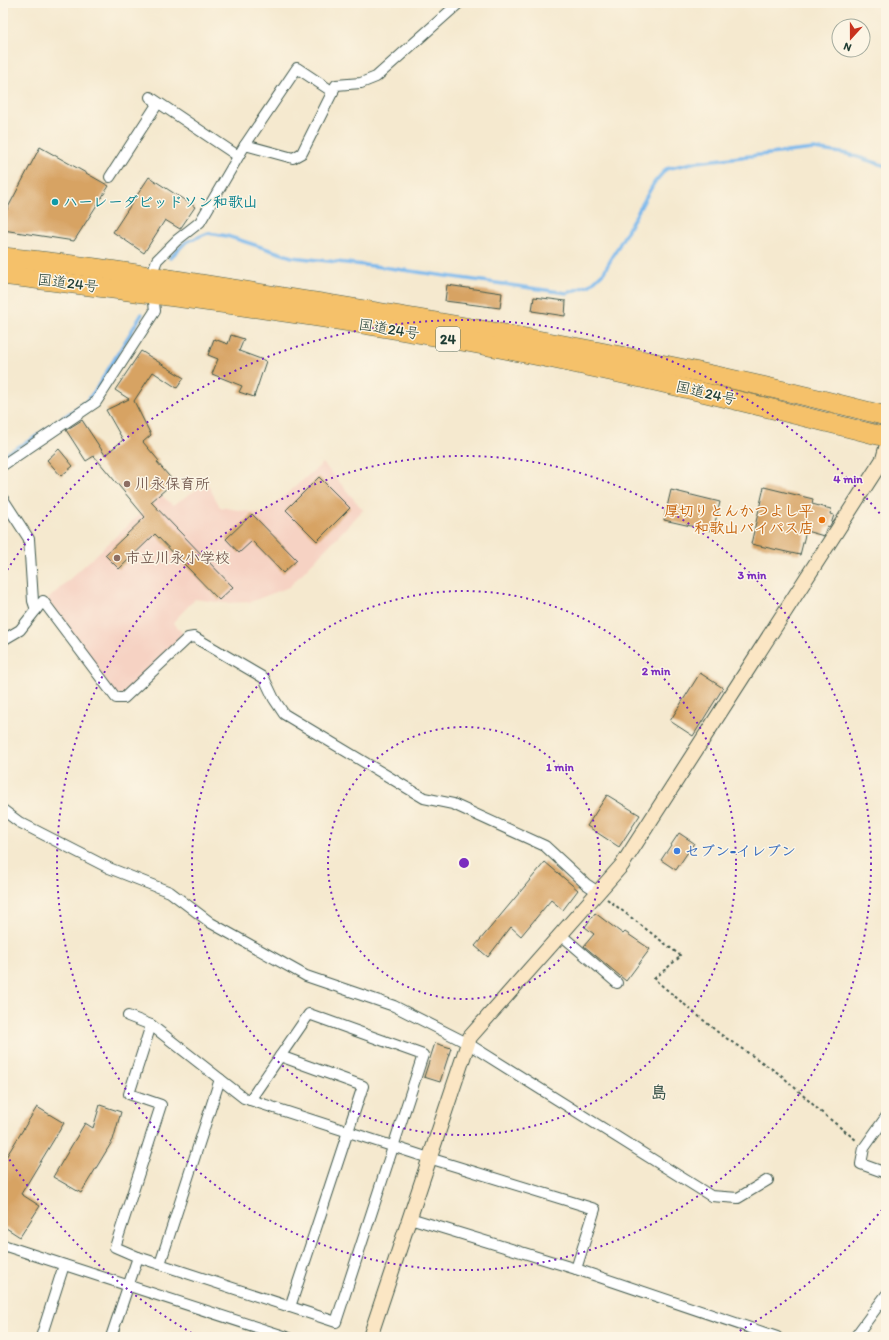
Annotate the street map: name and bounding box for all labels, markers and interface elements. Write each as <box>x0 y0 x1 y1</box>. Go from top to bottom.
north arrow <box>831 18 871 58</box>
text: N <box>842 39 853 54</box>
place label: ハーレーダビッドソン和歌山 <box>63 193 258 211</box>
marker: ハーレーダビッドソン和歌山 <box>50 197 60 207</box>
street label: 国道24号 <box>36 270 100 296</box>
street label: 国道24号 <box>357 315 421 343</box>
road number: 24 <box>436 327 460 351</box>
street label: 国道24号 <box>674 377 738 409</box>
text: 4 min <box>833 472 863 486</box>
place label: 川永保育所 <box>135 475 210 493</box>
marker: 川永保育所 <box>122 479 132 489</box>
place label: 厚切りとんかつよし平 和歌山バイパス店 <box>664 502 814 537</box>
marker: 厚切りとんかつよし平 和歌山バイパス店 <box>817 515 827 525</box>
place label: 市立川永小学校 <box>125 549 230 567</box>
marker: 市立川永小学校 <box>112 553 122 563</box>
text: 3 min <box>738 568 767 582</box>
text: 2 min <box>642 664 671 678</box>
text: 1 min <box>546 760 575 774</box>
place label: セブン-イレブン <box>685 842 796 860</box>
marker: セブン-イレブン <box>672 846 682 856</box>
centre of rings <box>457 856 471 870</box>
district label: 島 <box>651 1082 668 1102</box>

